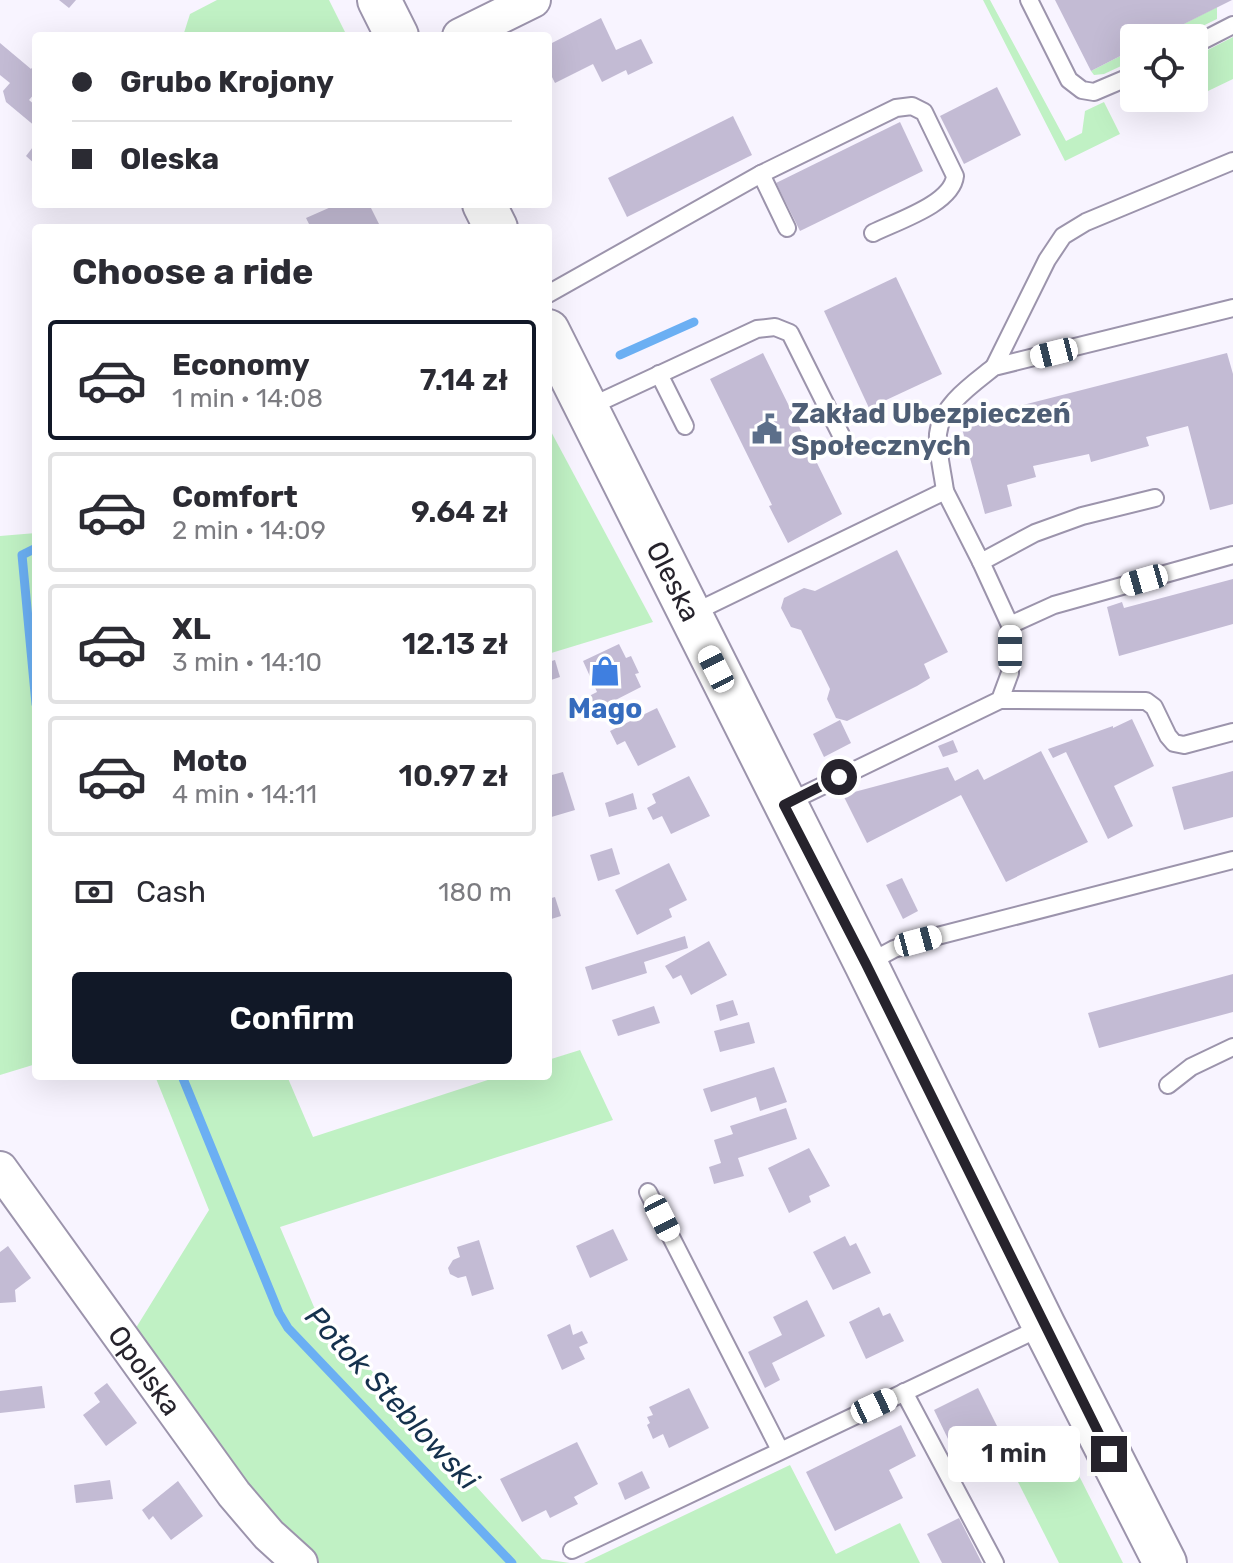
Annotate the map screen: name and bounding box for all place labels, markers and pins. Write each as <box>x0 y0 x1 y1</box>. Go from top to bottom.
place label: Zakład Ubezpieczeń Społecznych <box>791 397 1071 462</box>
public building icon: Zakład Ubezpieczeń Społecznych <box>750 412 784 446</box>
shop icon: Mago <box>588 654 622 688</box>
place label: Mago <box>568 692 642 725</box>

